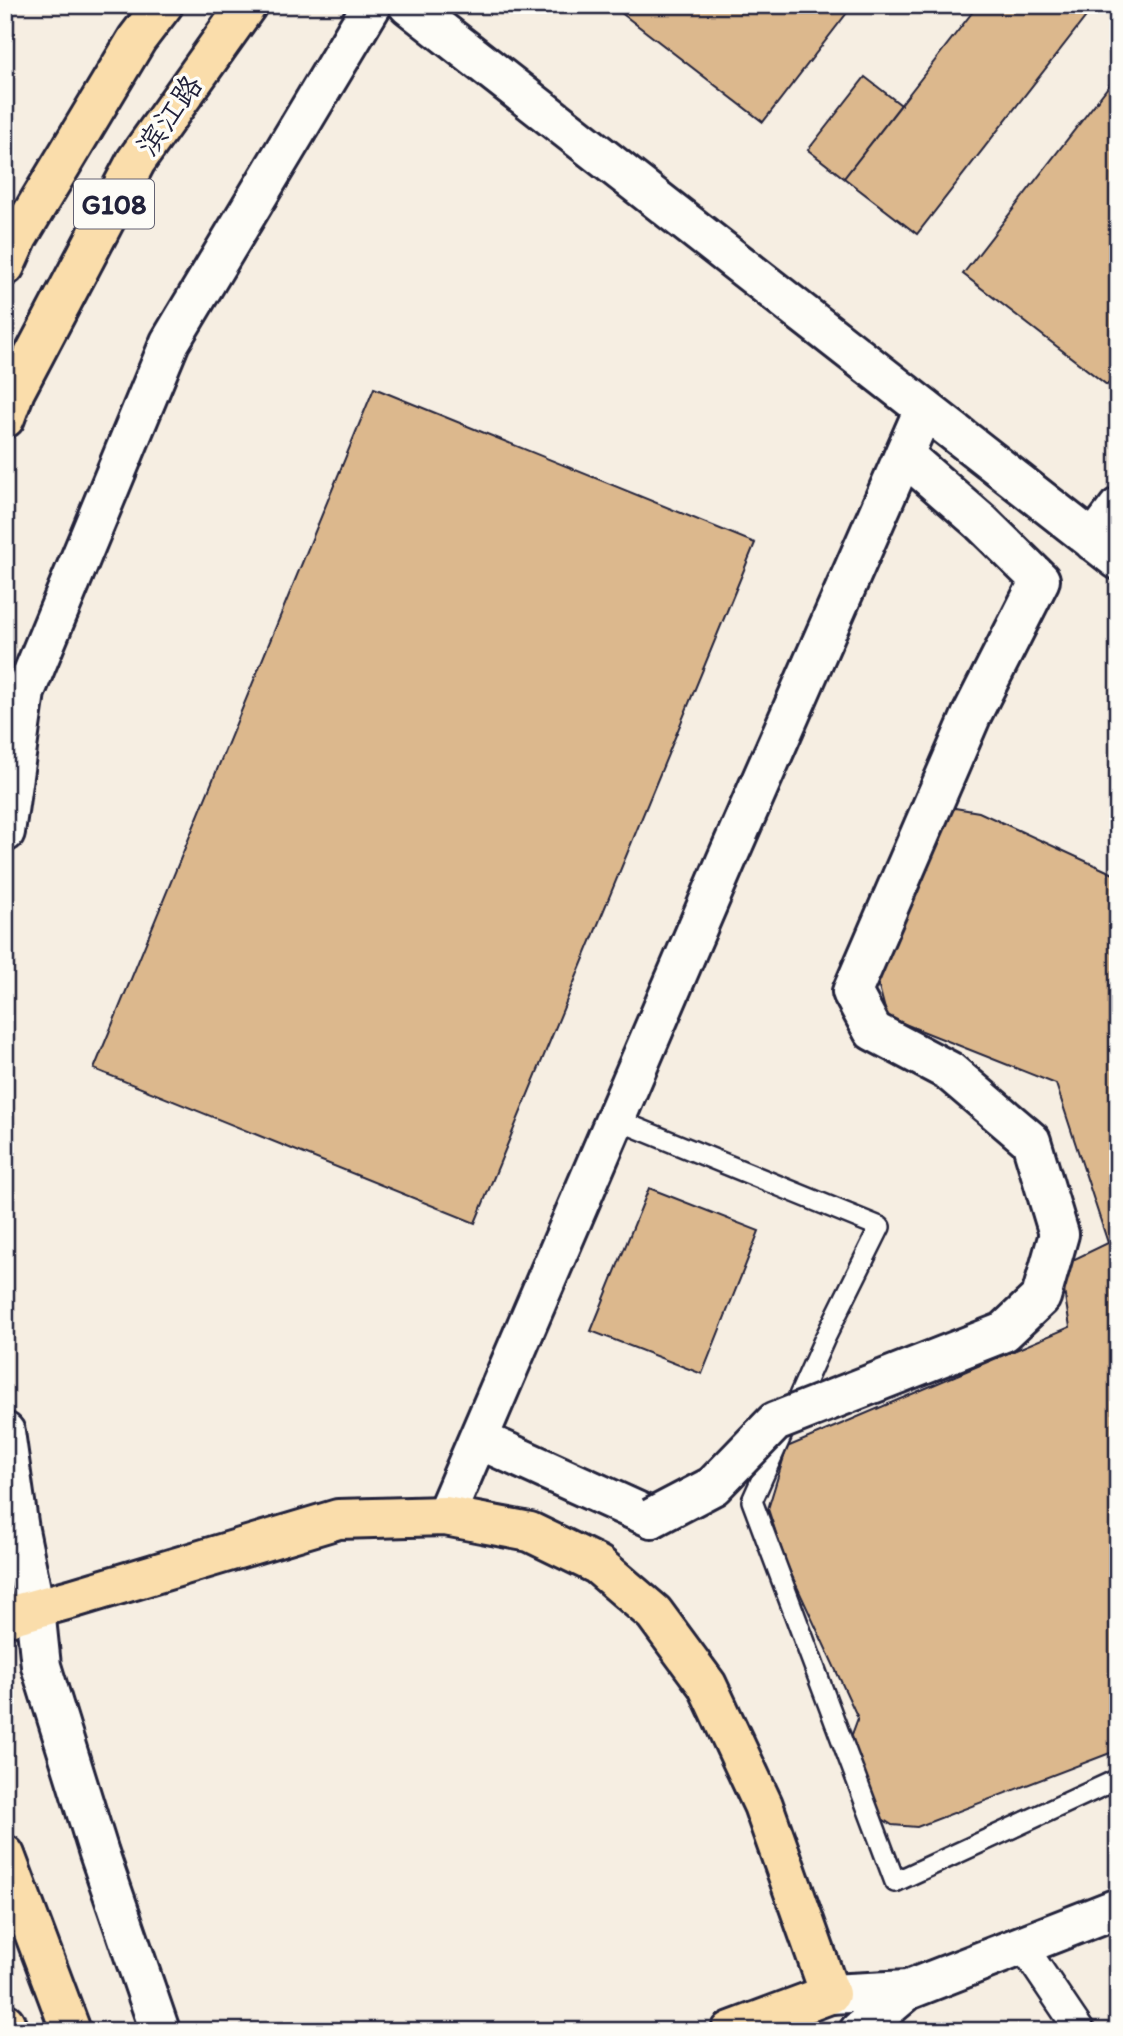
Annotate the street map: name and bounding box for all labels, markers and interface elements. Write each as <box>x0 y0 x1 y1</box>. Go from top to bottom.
street label: 滨江路 <box>128 68 210 162</box>
road number: G108 <box>74 180 154 228</box>

